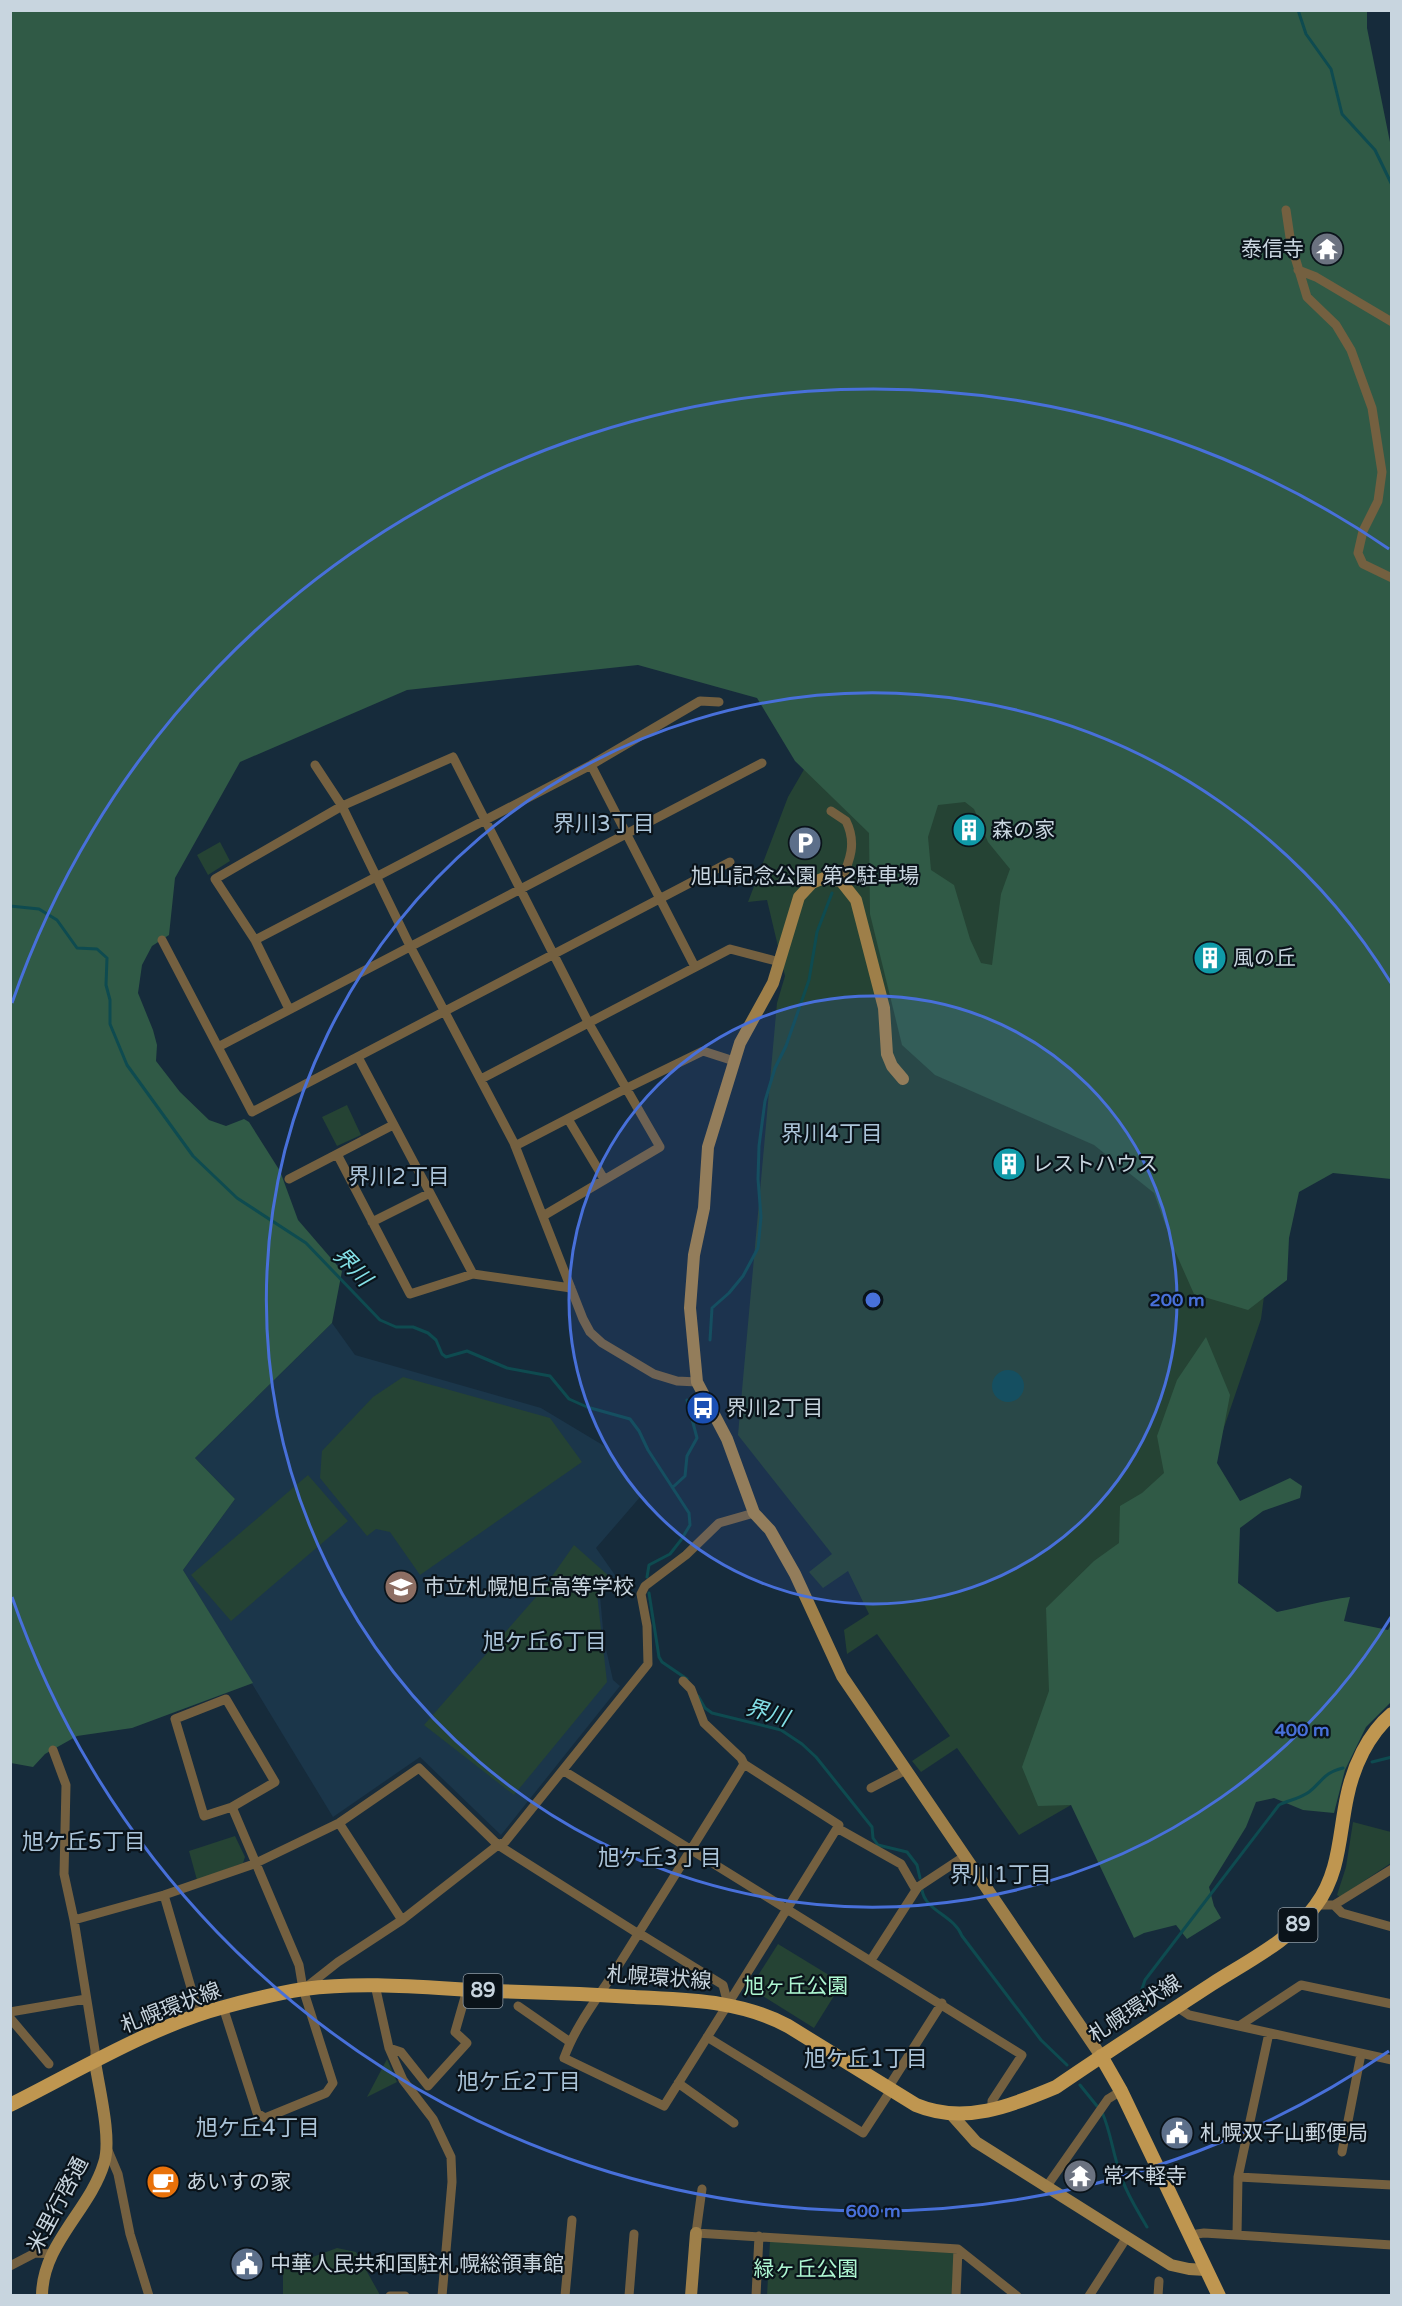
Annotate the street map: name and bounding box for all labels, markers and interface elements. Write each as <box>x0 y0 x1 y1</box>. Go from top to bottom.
temple icon: 泰信寺 <box>1309 231 1345 267</box>
place label: 泰信寺 <box>1241 237 1304 262</box>
district label: 界川3丁目 <box>553 811 655 837</box>
building icon: 森の家 <box>951 812 987 848</box>
place label: 森の家 <box>992 818 1055 843</box>
parking icon: 旭山記念公園 第2駐車場 <box>787 825 823 861</box>
place label: 旭山記念公園 第2駐車場 <box>691 864 919 889</box>
building icon: 風の丘 <box>1192 940 1228 976</box>
place label: 風の丘 <box>1233 946 1296 971</box>
district label: 界川4丁目 <box>781 1121 883 1147</box>
building icon: レストハウス <box>991 1146 1027 1182</box>
place label: レストハウス <box>1032 1152 1158 1177</box>
district label: 界川2丁目 <box>348 1164 450 1190</box>
water label: 界川 <box>327 1242 378 1293</box>
text: 200 m <box>1149 1289 1205 1311</box>
centre of rings <box>863 1290 883 1310</box>
bus stop icon: 界川2丁目 <box>685 1390 721 1426</box>
place label: 界川2丁目 <box>726 1396 823 1421</box>
school or university icon: 市立札幌旭丘高等学校 <box>383 1569 419 1605</box>
place label: 市立札幌旭丘高等学校 <box>424 1575 634 1600</box>
district label: 旭ケ丘6丁目 <box>483 1629 607 1655</box>
water label: 界川 <box>742 1694 794 1732</box>
text: 400 m <box>1274 1719 1330 1741</box>
district label: 旭ケ丘5丁目 <box>22 1829 146 1855</box>
district label: 旭ケ丘3丁目 <box>598 1845 722 1871</box>
district label: 界川1丁目 <box>950 1862 1052 1888</box>
road number: 89 <box>1278 1908 1318 1942</box>
street label: 札幌環状線 <box>606 1962 712 1994</box>
street label: 札幌環状線 <box>1084 1970 1186 2048</box>
road number: 89 <box>464 1974 502 2008</box>
park label: 旭ヶ丘公園 <box>744 1974 849 1999</box>
street label: 札幌環状線 <box>118 1978 224 2038</box>
district label: 旭ケ丘1丁目 <box>804 2046 928 2072</box>
district label: 旭ケ丘2丁目 <box>457 2069 581 2095</box>
district label: 旭ケ丘4丁目 <box>196 2115 320 2141</box>
public building icon: 札幌双子山郵便局 <box>1159 2115 1195 2151</box>
place label: 札幌双子山郵便局 <box>1200 2121 1368 2146</box>
street label: 米里行啓通 <box>22 2153 94 2257</box>
temple icon: 常不軽寺 <box>1062 2158 1098 2194</box>
cafe icon: あいすの家 <box>145 2164 181 2200</box>
place label: 常不軽寺 <box>1103 2164 1187 2189</box>
place label: あいすの家 <box>186 2170 291 2195</box>
text: 600 m <box>845 2200 901 2222</box>
public building icon: 中華人民共和国駐札幌総領事館 <box>229 2246 265 2282</box>
place label: 中華人民共和国駐札幌総領事館 <box>270 2252 564 2277</box>
park label: 緑ヶ丘公園 <box>754 2257 859 2282</box>

